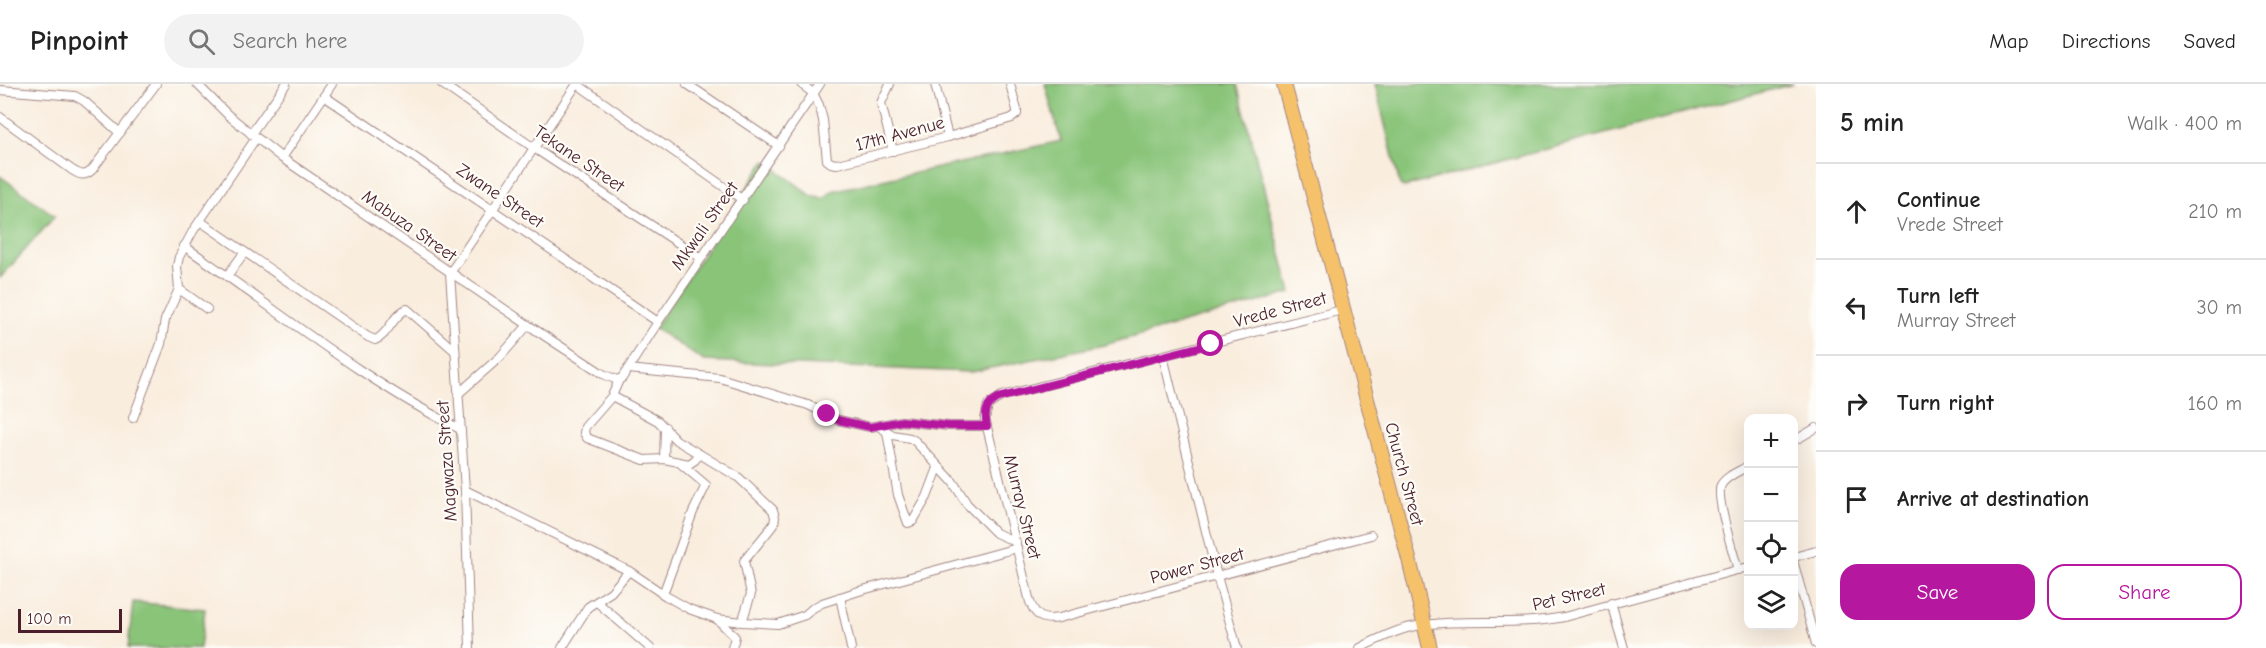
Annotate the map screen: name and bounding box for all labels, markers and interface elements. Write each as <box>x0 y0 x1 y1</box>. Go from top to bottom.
search box <box>164 14 584 68</box>
text: Pinpoint <box>30 25 128 57</box>
icon: search <box>185 25 218 58</box>
text: Search here <box>233 28 347 54</box>
text: Map <box>1989 29 2029 53</box>
text: Directions <box>2062 29 2151 53</box>
text: Saved <box>2184 29 2236 53</box>
text: 5 min <box>1840 108 1904 138</box>
street label: 17th Avenue <box>853 112 947 156</box>
text: Walk · 400 m <box>2128 112 2242 135</box>
street label: Tekane Street <box>530 121 629 197</box>
street label: Zwane Street <box>453 159 548 233</box>
street label: Mkwali Street <box>667 177 744 274</box>
street label: Mabuza Street <box>358 186 461 267</box>
text: Continue <box>1897 187 1980 213</box>
icon: ahead <box>1840 195 1873 228</box>
text: 210 m <box>2188 200 2242 223</box>
text: Vrede Street <box>1897 213 2003 236</box>
text: Turn left <box>1897 283 1979 309</box>
street label: Vrede Street <box>1231 287 1329 332</box>
icon: left <box>1840 291 1873 324</box>
text: 30 m <box>2196 296 2242 319</box>
text: Murray Street <box>1897 309 2016 332</box>
route start <box>1197 330 1223 356</box>
icon: right <box>1840 387 1873 420</box>
text: Turn right <box>1897 390 1994 416</box>
text: 160 m <box>2188 392 2242 415</box>
street label: Magwaza Street <box>432 399 462 522</box>
route end <box>813 400 839 426</box>
map controls <box>1744 414 1798 630</box>
button: + <box>1744 414 1798 468</box>
street label: Church Street <box>1380 420 1428 529</box>
street label: Murray Street <box>999 453 1045 562</box>
button: − <box>1744 468 1798 522</box>
icon: arrive <box>1840 483 1873 516</box>
text: Arrive at destination <box>1897 486 2089 512</box>
button: locate <box>1744 522 1798 576</box>
street label: Power Street <box>1148 543 1247 589</box>
button: Save <box>1840 564 2035 620</box>
button: Share <box>2047 564 2242 620</box>
button: layers <box>1744 576 1798 630</box>
street label: Pet Street <box>1530 578 1609 616</box>
scale bar <box>18 606 122 634</box>
text: 100 m <box>27 610 71 628</box>

